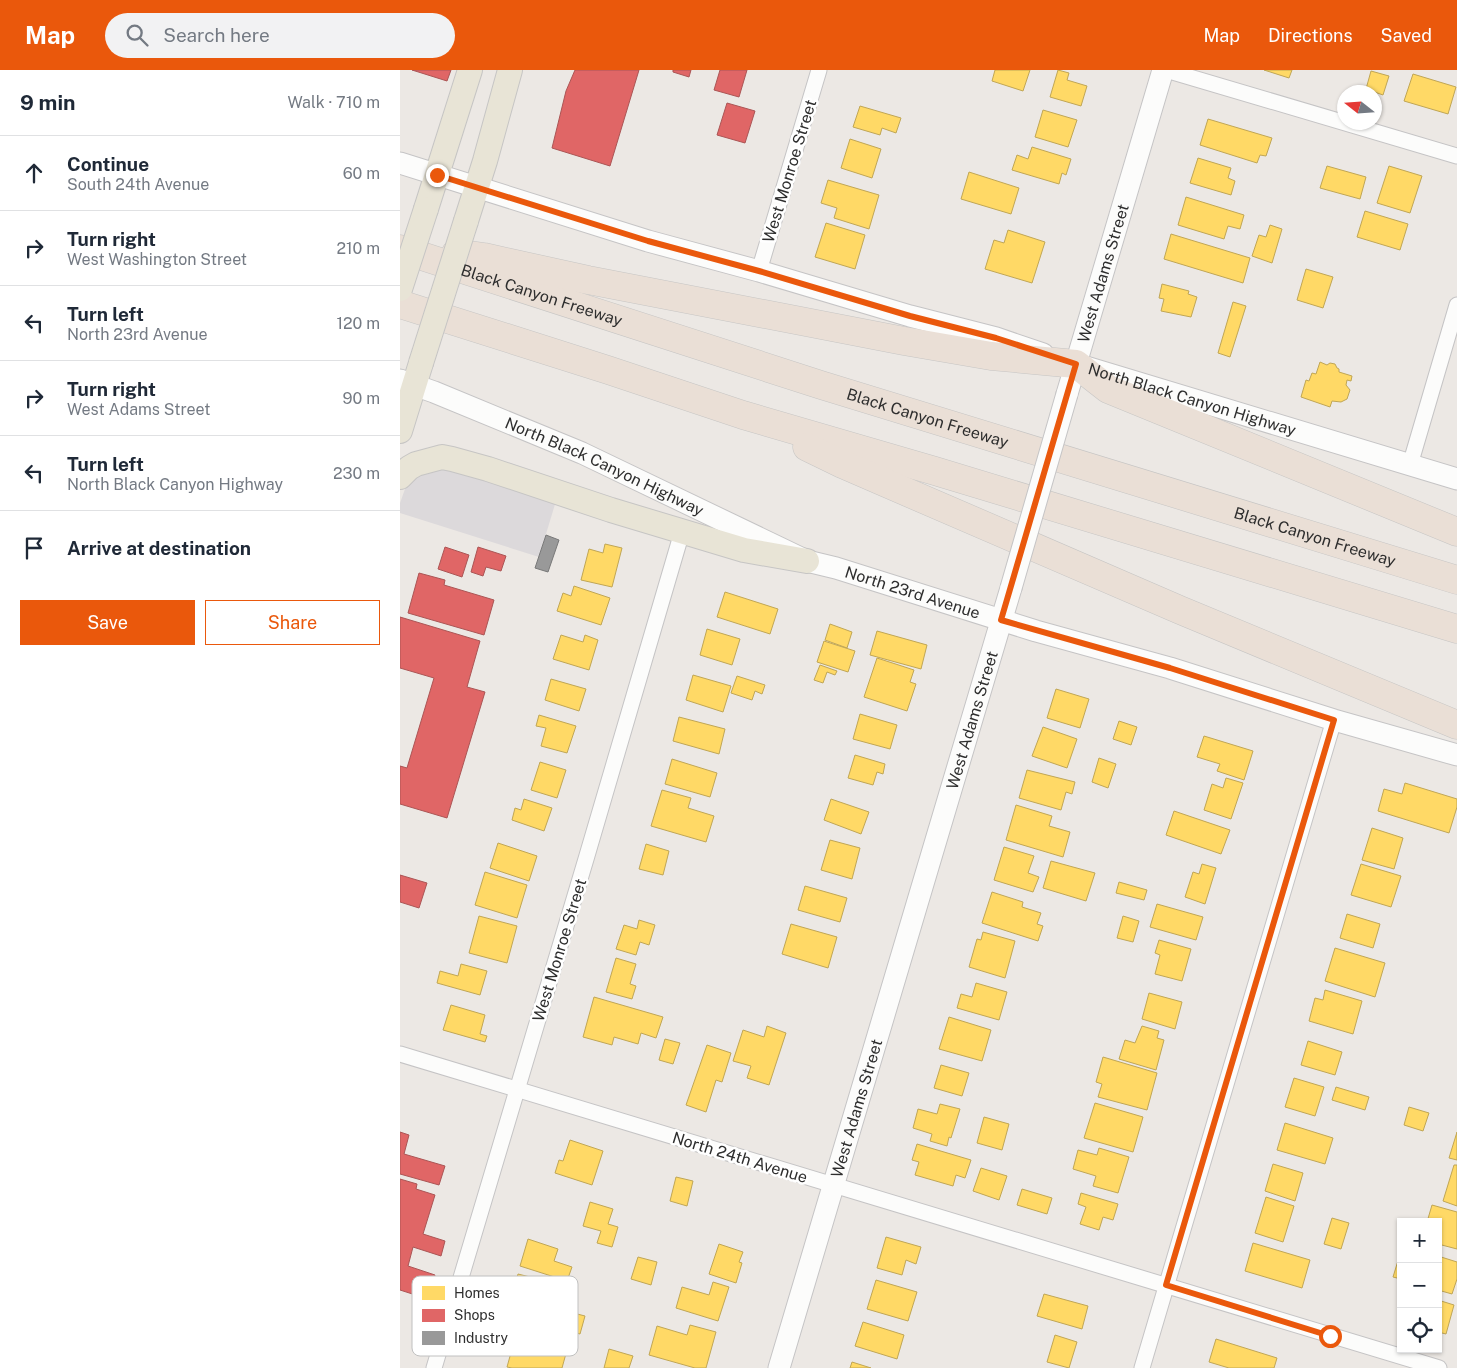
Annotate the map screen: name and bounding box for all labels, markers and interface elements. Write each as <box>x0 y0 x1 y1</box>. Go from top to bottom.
search box <box>105 13 455 58</box>
text: Map <box>25 21 75 49</box>
icon: search <box>123 21 151 49</box>
text: Search here <box>163 24 270 46</box>
text: Map <box>1203 25 1240 46</box>
text: Directions <box>1268 25 1353 46</box>
text: Saved <box>1381 25 1432 46</box>
north arrow <box>1337 85 1382 130</box>
text: 9 min <box>20 90 76 115</box>
text: Walk · 710 m <box>288 93 380 112</box>
street label: West Monroe Street <box>759 97 820 245</box>
text: Continue <box>67 153 149 175</box>
icon: ahead <box>20 159 48 187</box>
text: 60 m <box>343 164 380 183</box>
route end <box>426 164 449 187</box>
text: South 24th Avenue <box>67 175 209 194</box>
street label: West Adams Street <box>1074 202 1133 345</box>
text: Turn right <box>67 228 156 250</box>
icon: right <box>20 234 48 262</box>
text: 210 m <box>336 239 380 258</box>
text: West Washington Street <box>67 250 247 269</box>
street label: Black Canyon Freeway <box>459 260 625 330</box>
text: Turn left <box>67 303 144 325</box>
icon: left <box>20 309 48 337</box>
text: 120 m <box>336 314 380 333</box>
text: North 23rd Avenue <box>67 325 207 344</box>
street label: North Black Canyon Highway <box>1086 359 1299 440</box>
text: Turn right <box>67 378 156 400</box>
icon: right <box>20 384 48 412</box>
street label: Black Canyon Freeway <box>844 384 1011 452</box>
text: 90 m <box>343 389 380 408</box>
text: West Adams Street <box>67 400 211 419</box>
street label: North Black Canyon Highway <box>502 413 707 520</box>
text: Turn left <box>67 453 144 475</box>
icon: left <box>20 459 48 487</box>
text: 230 m <box>333 464 380 483</box>
text: North Black Canyon Highway <box>67 475 283 494</box>
street label: Black Canyon Freeway <box>1231 503 1398 571</box>
icon: arrive <box>20 534 48 562</box>
text: Arrive at destination <box>67 537 251 559</box>
street label: North 23rd Avenue <box>843 562 983 623</box>
button: Save <box>20 600 195 645</box>
button: Share <box>205 600 380 645</box>
street label: West Adams Street <box>943 649 1002 792</box>
street label: West Monroe Street <box>529 876 590 1024</box>
street label: West Adams Street <box>827 1037 886 1180</box>
street label: North 24th Avenue <box>670 1128 810 1187</box>
map controls <box>1397 1218 1442 1353</box>
button: + <box>1397 1218 1442 1263</box>
button: − <box>1397 1263 1442 1308</box>
legend <box>412 1276 578 1356</box>
text: Homes <box>454 1285 500 1301</box>
text: Shops <box>454 1307 495 1323</box>
button: locate <box>1397 1308 1442 1353</box>
route start <box>1319 1325 1342 1348</box>
text: Industry <box>454 1330 509 1346</box>

